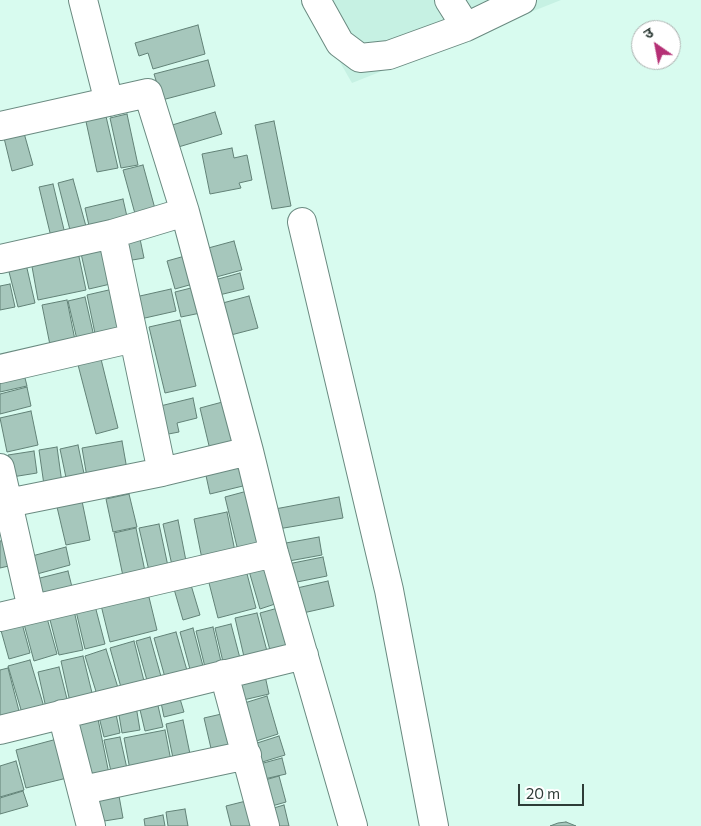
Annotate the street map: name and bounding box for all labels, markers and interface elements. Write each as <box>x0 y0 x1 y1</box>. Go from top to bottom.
north arrow <box>631 20 681 70</box>
text: उ <box>640 23 656 42</box>
scale bar <box>521 774 587 806</box>
text: 20 m <box>526 784 560 802</box>

